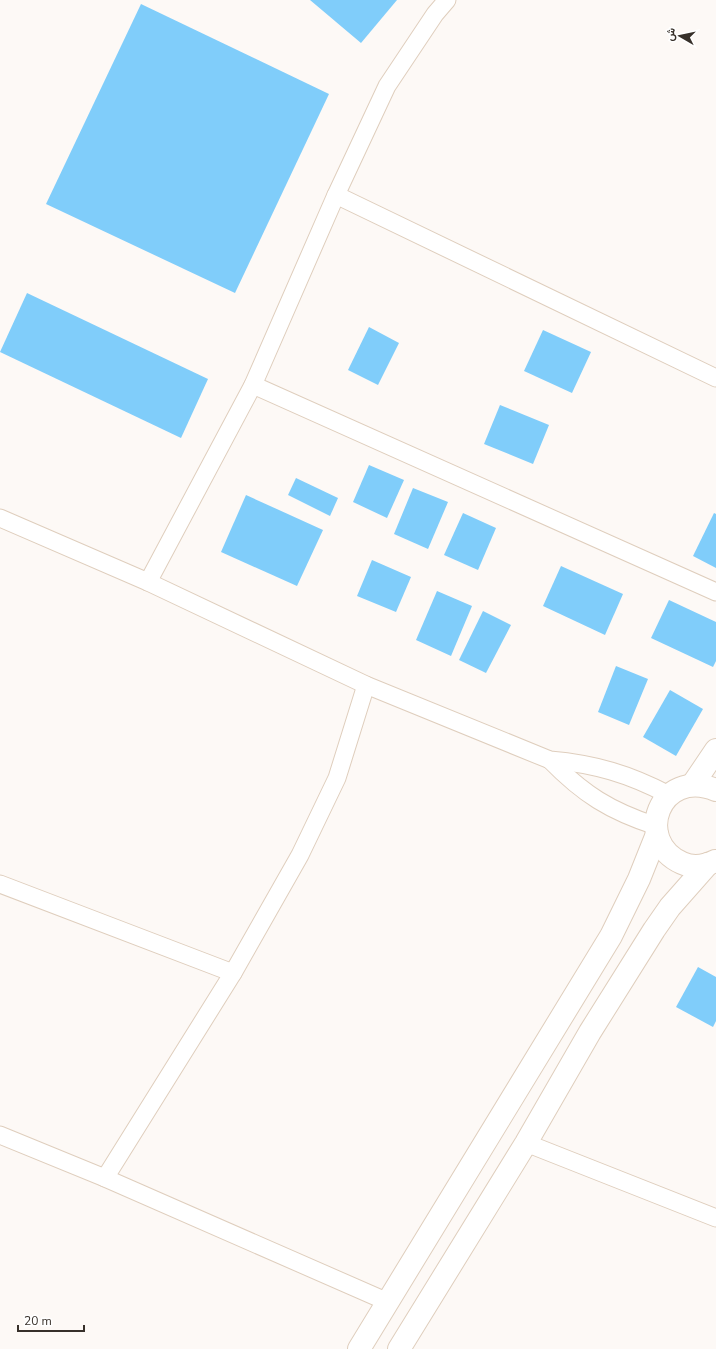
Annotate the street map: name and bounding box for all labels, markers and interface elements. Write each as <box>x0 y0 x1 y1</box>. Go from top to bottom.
north arrow <box>660 16 700 56</box>
text: ش <box>662 27 679 42</box>
scale bar <box>18 1307 84 1333</box>
text: 20 m <box>24 1313 52 1329</box>

